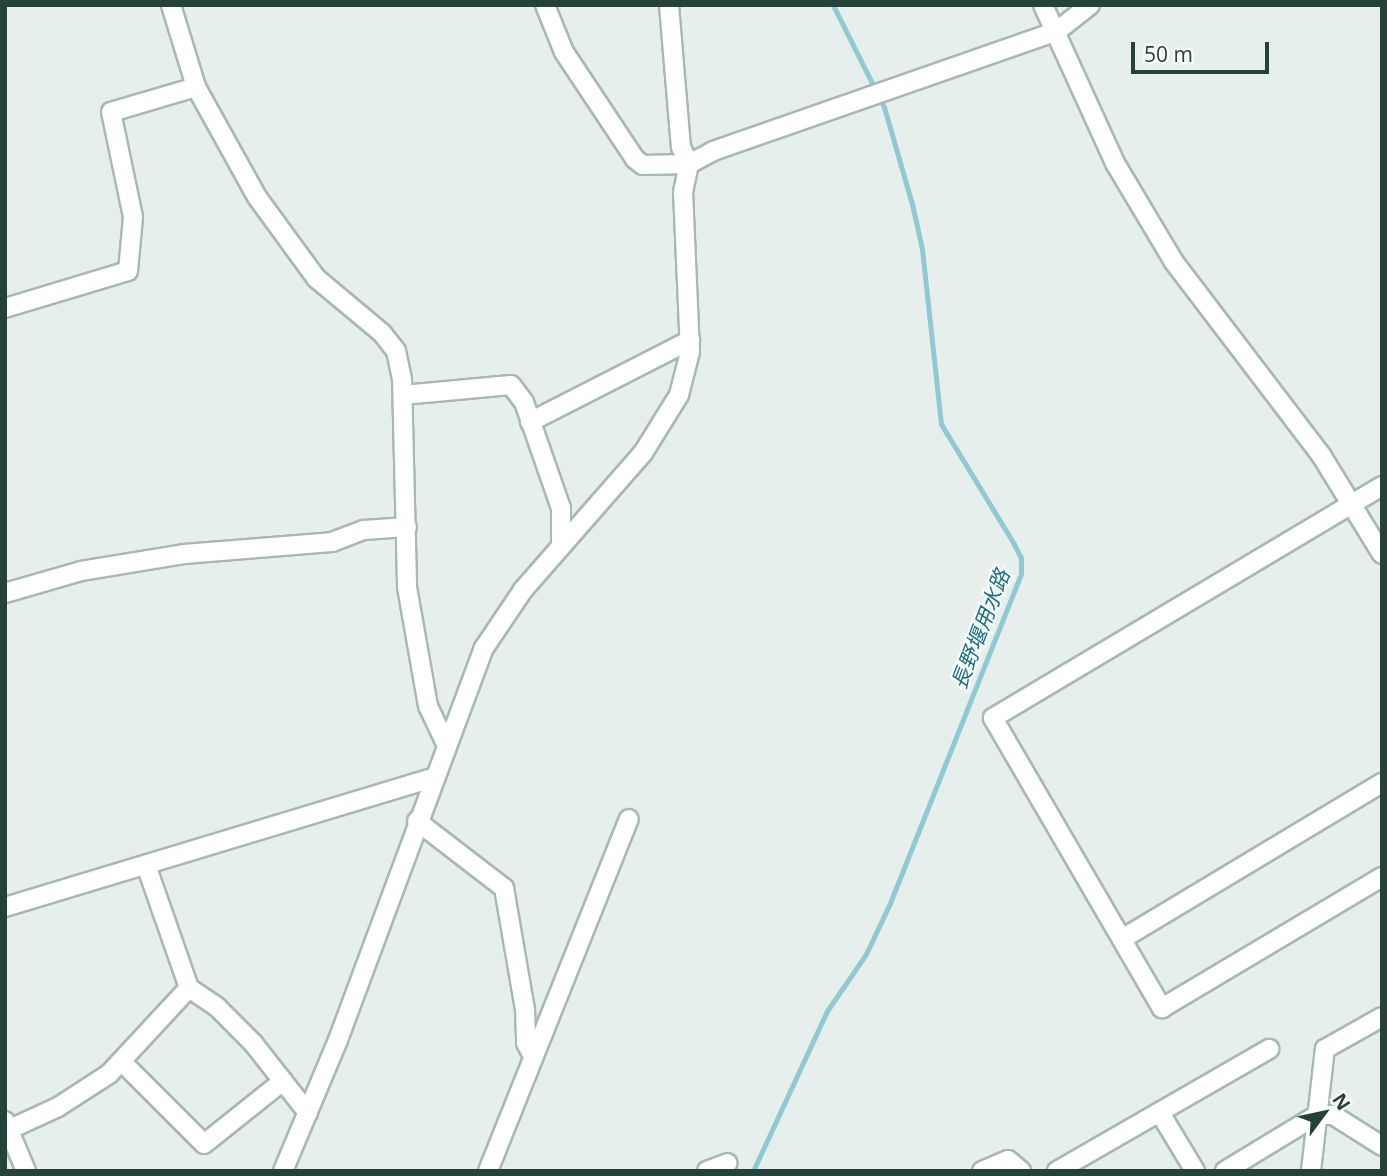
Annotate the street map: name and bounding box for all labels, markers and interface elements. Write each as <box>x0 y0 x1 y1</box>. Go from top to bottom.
scale bar <box>1135 28 1273 72</box>
text: 50 m <box>1144 40 1193 68</box>
water label: 長野堰用水路 <box>946 566 1014 692</box>
north arrow <box>1289 1078 1359 1148</box>
text: N <box>1326 1088 1357 1115</box>

